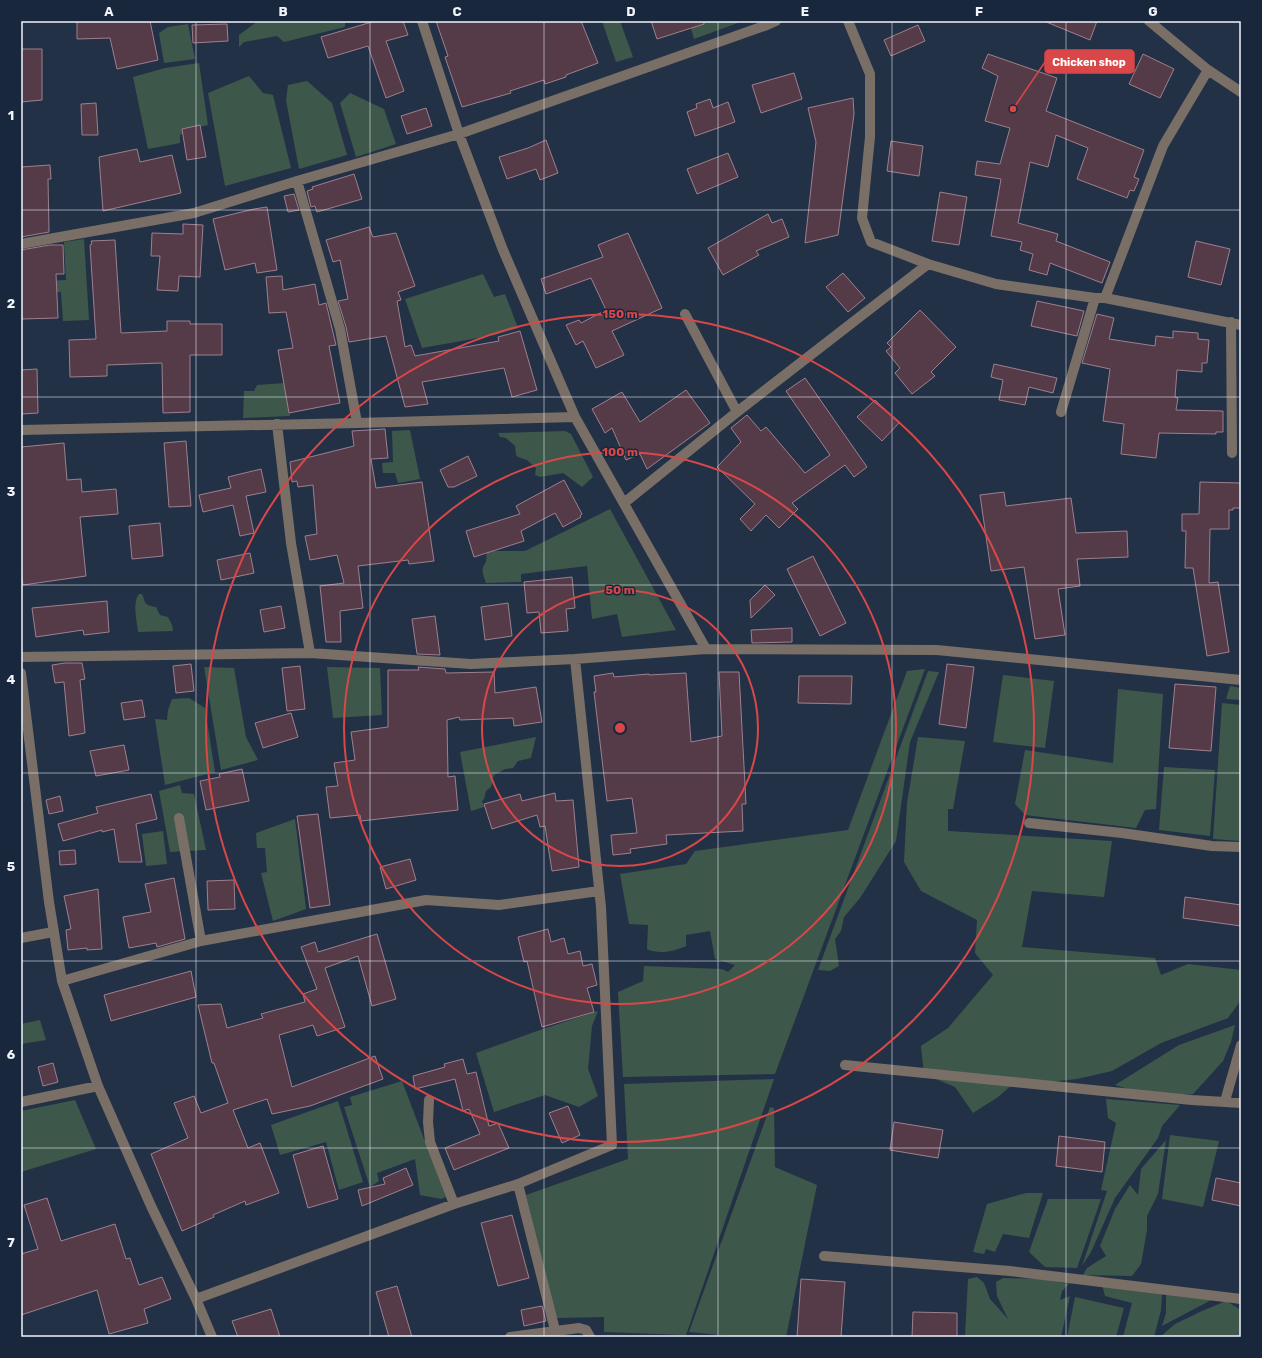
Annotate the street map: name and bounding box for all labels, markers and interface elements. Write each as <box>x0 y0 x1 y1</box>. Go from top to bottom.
text: A <box>104 4 114 19</box>
text: B <box>278 4 288 19</box>
text: C <box>452 4 462 19</box>
text: D <box>626 4 636 19</box>
text: E <box>801 4 809 19</box>
text: F <box>975 4 983 19</box>
text: G <box>1148 4 1158 19</box>
callout: Chicken shop <box>1045 50 1134 73</box>
text: Chicken shop <box>1052 56 1126 69</box>
text: 1 <box>8 108 14 123</box>
text: 2 <box>7 296 15 311</box>
text: 150 m <box>602 307 638 321</box>
text: 100 m <box>602 445 638 459</box>
text: 3 <box>7 484 16 499</box>
text: 50 m <box>605 583 635 597</box>
text: 4 <box>7 672 16 687</box>
centre of rings <box>613 721 627 735</box>
text: 5 <box>7 859 15 874</box>
text: 6 <box>7 1047 16 1062</box>
text: 7 <box>7 1235 15 1250</box>

